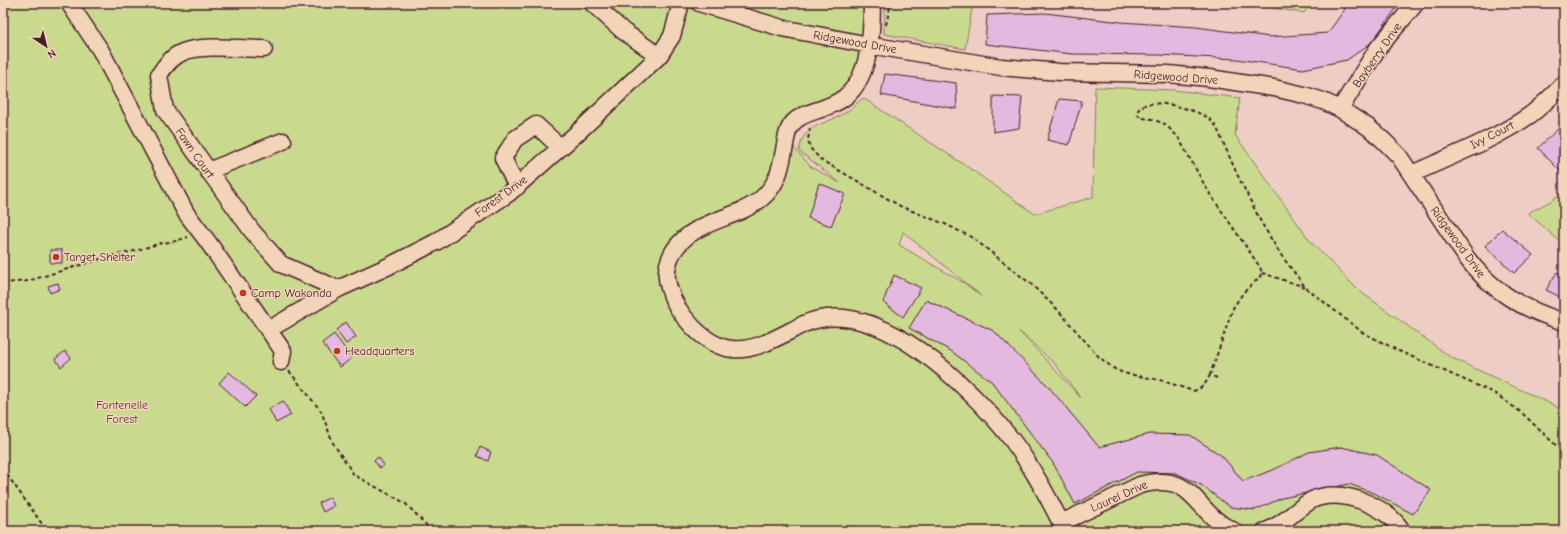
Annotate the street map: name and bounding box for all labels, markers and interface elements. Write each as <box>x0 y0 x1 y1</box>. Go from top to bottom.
street label: Bayberry Drive <box>1349 20 1405 90</box>
north arrow <box>26 26 66 66</box>
street label: Ridgewood Drive <box>812 28 898 56</box>
text: N <box>45 46 58 61</box>
street label: Ridgewood Drive <box>1133 67 1219 87</box>
street label: Ivy Court <box>1468 118 1517 152</box>
street label: Fawn Court <box>173 125 218 181</box>
street label: Forest Drive <box>472 172 530 220</box>
street label: Ridgewood Drive <box>1428 204 1488 280</box>
place label: Target Shelter <box>64 250 135 264</box>
marker: Target Shelter <box>51 252 61 262</box>
place label: Camp Wakonda <box>251 286 332 300</box>
marker: Camp Wakonda <box>238 288 248 298</box>
place label: Headquarters <box>345 344 414 358</box>
marker: Headquarters <box>332 346 342 356</box>
park label: Fontenelle Forest <box>96 398 148 426</box>
street label: Laurel Drive <box>1088 477 1150 515</box>

